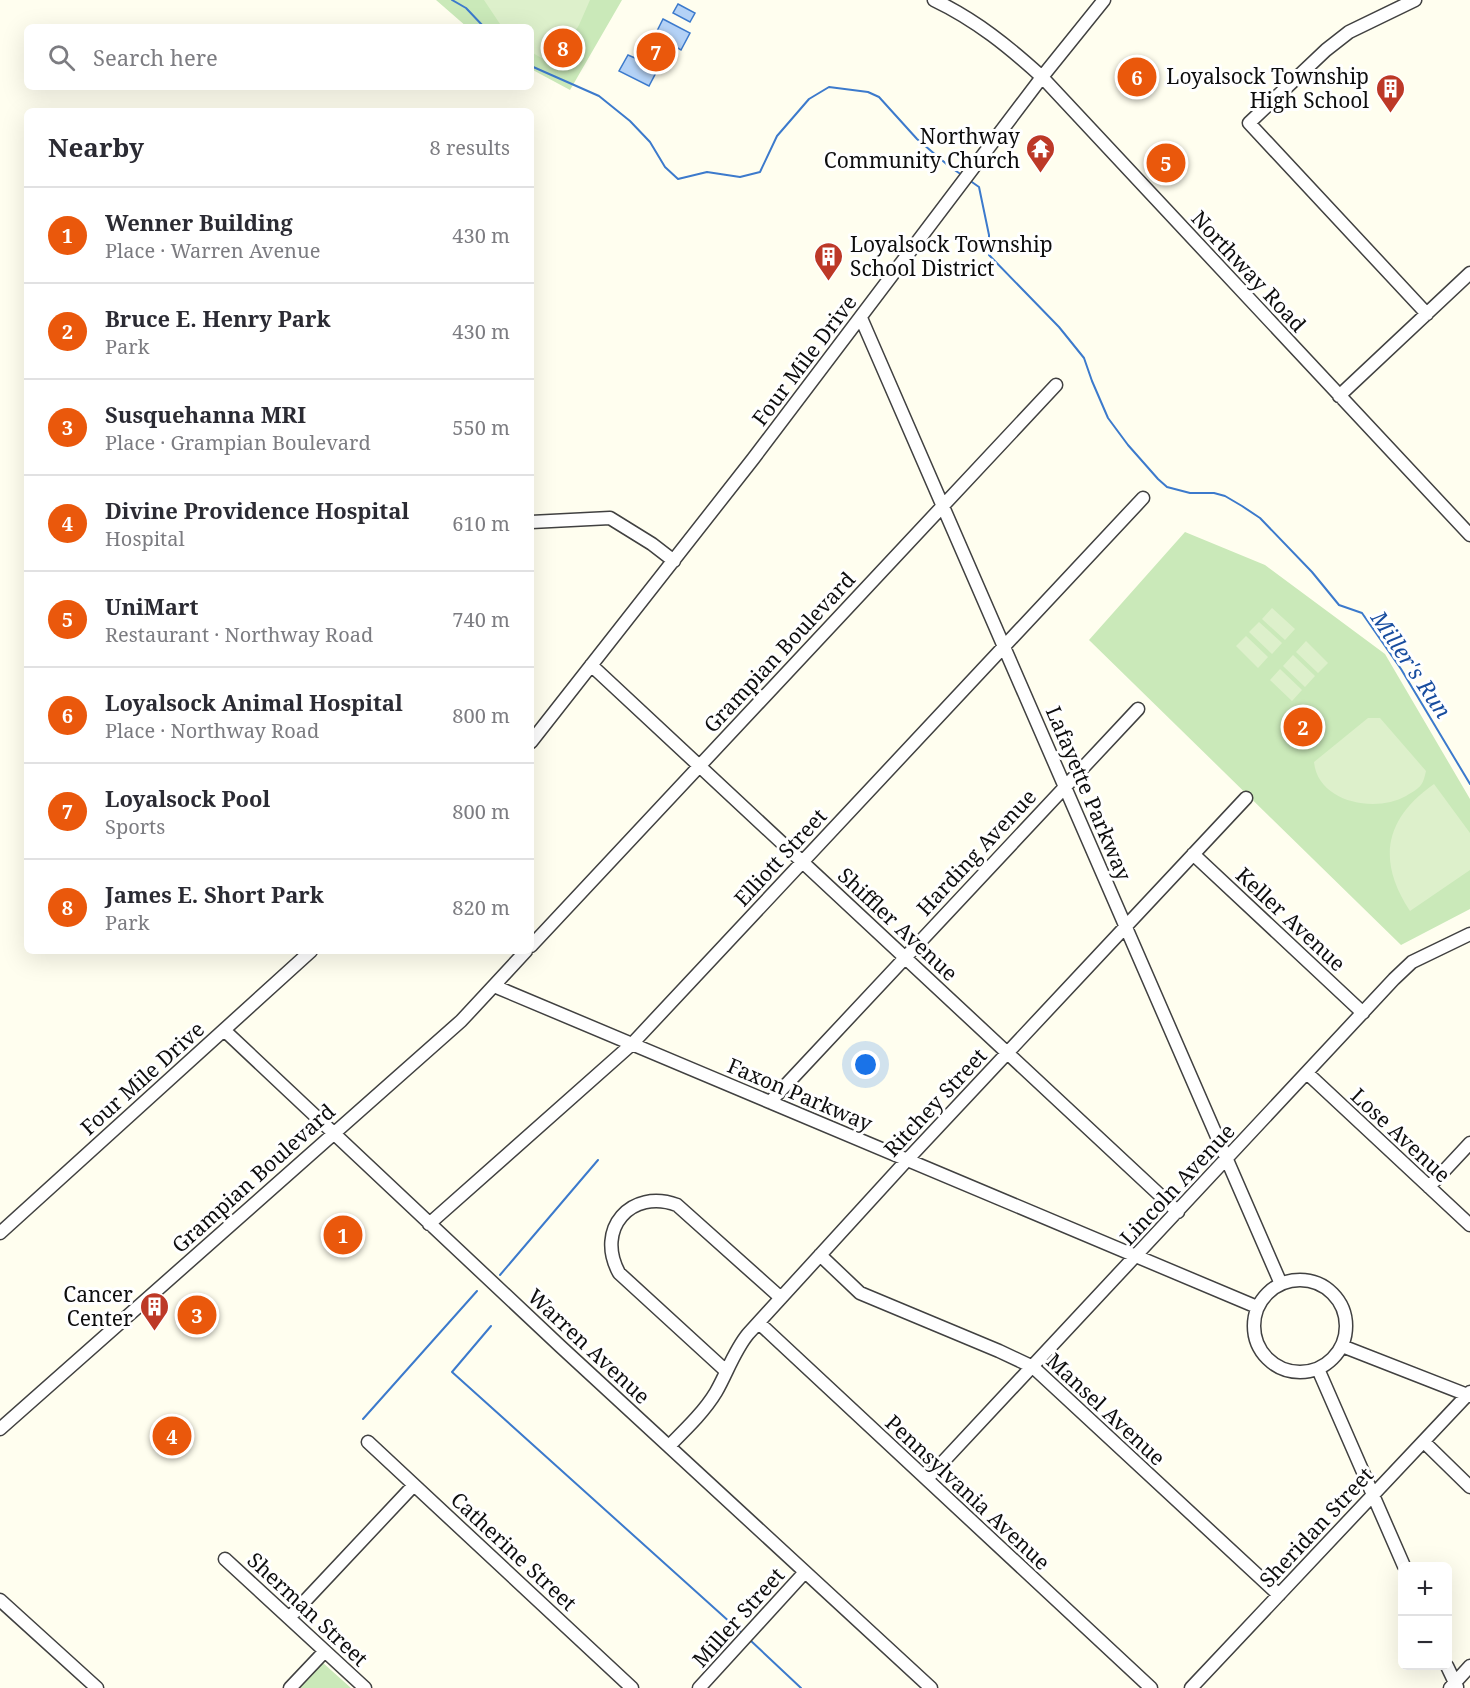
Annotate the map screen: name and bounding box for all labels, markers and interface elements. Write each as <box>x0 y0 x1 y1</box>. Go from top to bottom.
search box <box>24 24 534 90</box>
pin: 8 <box>544 26 582 70</box>
pin: 7 <box>636 29 676 74</box>
icon: search <box>45 41 78 74</box>
text: Search here <box>93 42 218 72</box>
pin: 6 <box>1118 54 1156 100</box>
place label: Loyalsock Township High School <box>1166 62 1369 114</box>
building icon: Loyalsock Township High School <box>1374 72 1406 114</box>
place label: Northway Community Church <box>824 122 1020 174</box>
text: Nearby <box>48 129 144 165</box>
temple icon: Northway Community Church <box>1025 132 1057 174</box>
text: 8 results <box>430 134 510 161</box>
pin: 5 <box>1146 140 1186 186</box>
street label: Northway Road <box>1185 204 1313 338</box>
text: Wenner Building <box>105 207 293 237</box>
text: 1 <box>62 222 73 249</box>
text: 430 m <box>452 222 510 249</box>
place label: Loyalsock Township School District <box>850 230 1053 282</box>
text: Place · Warren Avenue <box>105 237 320 264</box>
building icon: Loyalsock Township School District <box>813 240 845 282</box>
street label: Four Mile Drive <box>746 289 862 431</box>
text: Bruce E. Henry Park <box>105 303 330 333</box>
text: 2 <box>62 318 73 345</box>
text: 430 m <box>452 318 510 345</box>
text: Park <box>105 333 149 360</box>
text: Susquehanna MRI <box>105 399 306 429</box>
text: 3 <box>62 414 73 441</box>
text: 550 m <box>452 414 510 441</box>
text: Place · Grampian Boulevard <box>105 429 371 456</box>
text: Divine Providence Hospital <box>105 495 409 525</box>
text: 4 <box>62 510 73 537</box>
text: 610 m <box>452 510 510 537</box>
text: Hospital <box>105 525 185 552</box>
street label: Grampian Boulevard <box>697 565 861 738</box>
text: UniMart <box>105 591 198 621</box>
water label: Miller's Run <box>1364 604 1459 724</box>
text: 5 <box>62 606 73 633</box>
text: 740 m <box>452 606 510 633</box>
text: Restaurant · Northway Road <box>105 621 373 648</box>
text: Loyalsock Animal Hospital <box>105 687 403 717</box>
text: 6 <box>62 702 73 729</box>
text: 800 m <box>452 702 510 729</box>
street label: Lafayette Parkway <box>1040 702 1138 885</box>
pin: 2 <box>1284 704 1322 750</box>
text: Place · Northway Road <box>105 717 319 744</box>
text: Loyalsock Pool <box>105 783 270 813</box>
street label: Harding Avenue <box>910 783 1042 921</box>
text: 7 <box>62 798 73 825</box>
text: 800 m <box>452 798 510 825</box>
street label: Elliott Street <box>728 802 832 912</box>
text: Sports <box>105 813 165 840</box>
street label: Shiffler Avenue <box>832 861 964 987</box>
street label: Keller Avenue <box>1230 861 1352 977</box>
text: James E. Short Park <box>105 879 324 909</box>
text: 8 <box>62 894 73 921</box>
text: 820 m <box>452 894 510 921</box>
text: Park <box>105 909 149 936</box>
street label: Four Mile Drive <box>74 1015 210 1141</box>
street label: Ritchey Street <box>877 1042 993 1162</box>
your location <box>851 1050 880 1079</box>
street label: Faxon Parkway <box>723 1051 877 1137</box>
street label: Lose Avenue <box>1345 1082 1457 1188</box>
street label: Grampian Boulevard <box>165 1097 341 1259</box>
street label: Lincoln Avenue <box>1113 1117 1241 1251</box>
pin: 1 <box>324 1212 362 1258</box>
place label: Cancer Center <box>63 1280 133 1332</box>
street label: Warren Avenue <box>522 1282 656 1410</box>
building icon: Cancer Center <box>138 1290 170 1332</box>
pin: 3 <box>178 1292 216 1338</box>
street label: Mansel Avenue <box>1041 1347 1171 1471</box>
street label: Pennsylvania Avenue <box>880 1408 1056 1576</box>
pin: 4 <box>152 1414 192 1458</box>
street label: Sheridan Street <box>1253 1461 1379 1593</box>
street label: Catherine Street <box>445 1485 583 1617</box>
street label: Sherman Street <box>242 1546 374 1672</box>
street label: Miller Street <box>686 1561 790 1673</box>
map controls <box>1398 1562 1452 1670</box>
button: + <box>1398 1562 1452 1616</box>
button: − <box>1398 1616 1452 1670</box>

